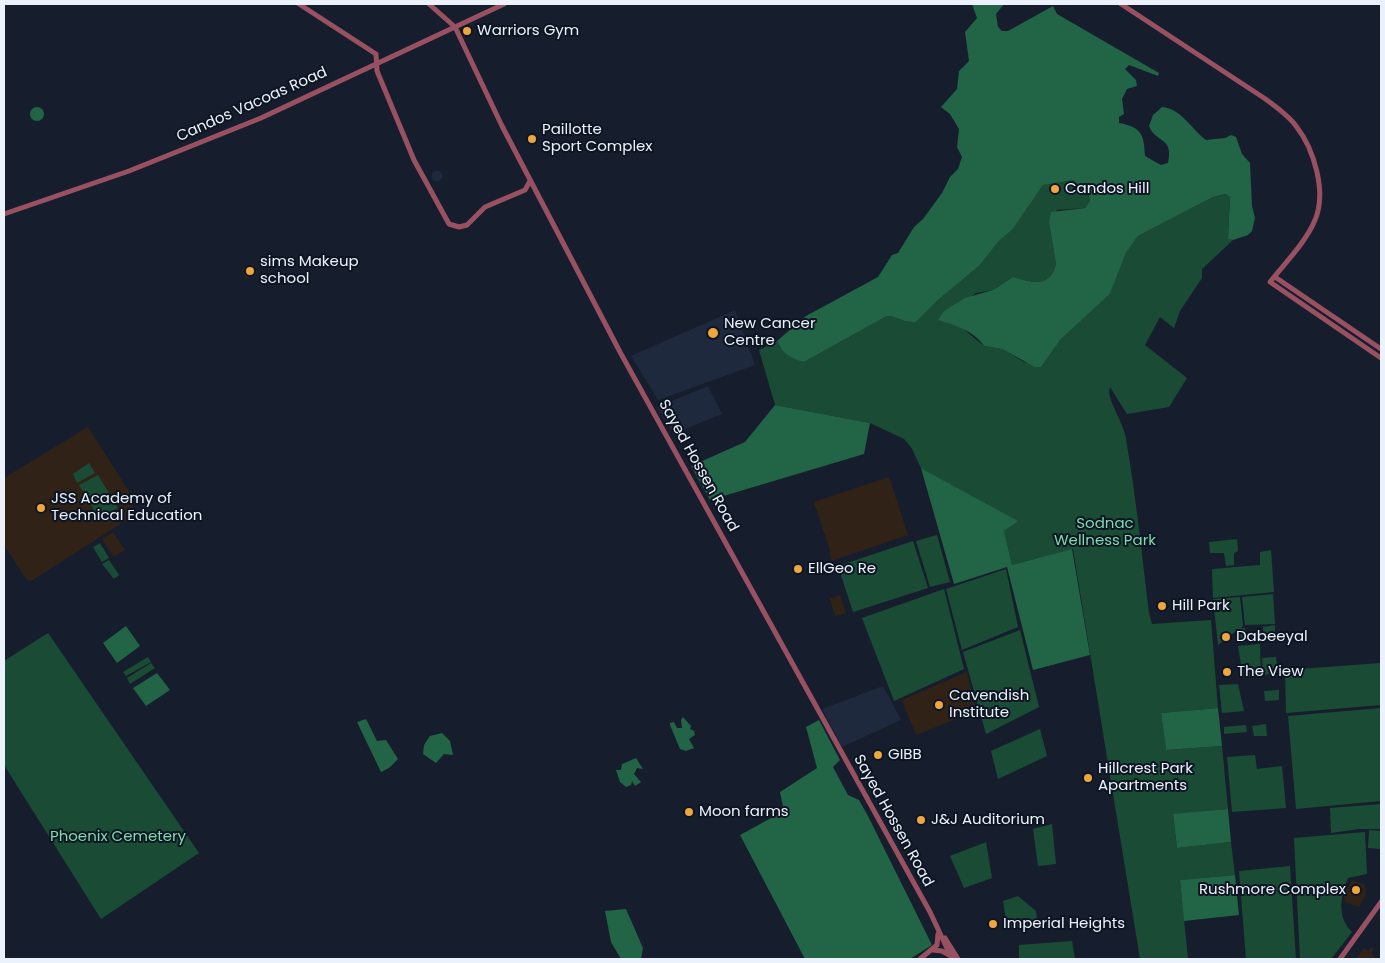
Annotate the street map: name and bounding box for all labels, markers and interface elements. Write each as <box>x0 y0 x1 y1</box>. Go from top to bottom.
place label: Warriors Gym <box>477 22 579 40</box>
marker: Warriors Gym <box>461 25 473 37</box>
street label: Candos Vacoas Road <box>174 64 330 146</box>
place label: Paillotte Sport Complex <box>542 121 653 156</box>
marker: Paillotte Sport Complex <box>526 133 538 145</box>
place label: Candos Hill <box>1065 180 1149 198</box>
marker: Candos Hill <box>1049 183 1061 195</box>
place label: sims Makeup school <box>260 253 359 288</box>
marker: sims Makeup school <box>244 265 256 277</box>
place label: New Cancer Centre <box>724 315 815 350</box>
marker: New Cancer Centre <box>706 326 720 340</box>
street label: Sayed Hossen Road <box>654 397 742 535</box>
place label: JSS Academy of Technical Education <box>51 490 202 525</box>
marker: JSS Academy of Technical Education <box>35 502 47 514</box>
park label: Sodnac Wellness Park <box>1054 515 1156 550</box>
place label: EllGeo Re <box>808 560 876 578</box>
marker: EllGeo Re <box>792 563 804 575</box>
place label: Hill Park <box>1172 597 1230 615</box>
marker: Hill Park <box>1156 600 1168 612</box>
place label: Dabeeyal <box>1236 628 1308 646</box>
marker: Dabeeyal <box>1220 631 1232 643</box>
place label: The View <box>1237 663 1303 681</box>
marker: The View <box>1221 666 1233 678</box>
place label: Cavendish Institute <box>949 687 1029 722</box>
marker: Cavendish Institute <box>933 699 945 711</box>
place label: GIBB <box>888 746 922 764</box>
marker: GIBB <box>872 749 884 761</box>
street label: Sayed Hossen Road <box>849 752 937 890</box>
place label: Hillcrest Park Apartments <box>1098 760 1193 795</box>
marker: Hillcrest Park Apartments <box>1082 772 1094 784</box>
place label: Moon farms <box>699 803 789 821</box>
marker: Moon farms <box>683 806 695 818</box>
place label: J&J Auditorium <box>931 811 1045 829</box>
marker: J&J Auditorium <box>915 814 927 826</box>
park label: Phoenix Cemetery <box>50 828 186 846</box>
place label: Rushmore Complex <box>1199 881 1346 899</box>
marker: Rushmore Complex <box>1350 884 1362 896</box>
place label: Imperial Heights <box>1003 915 1125 933</box>
marker: Imperial Heights <box>987 918 999 930</box>

